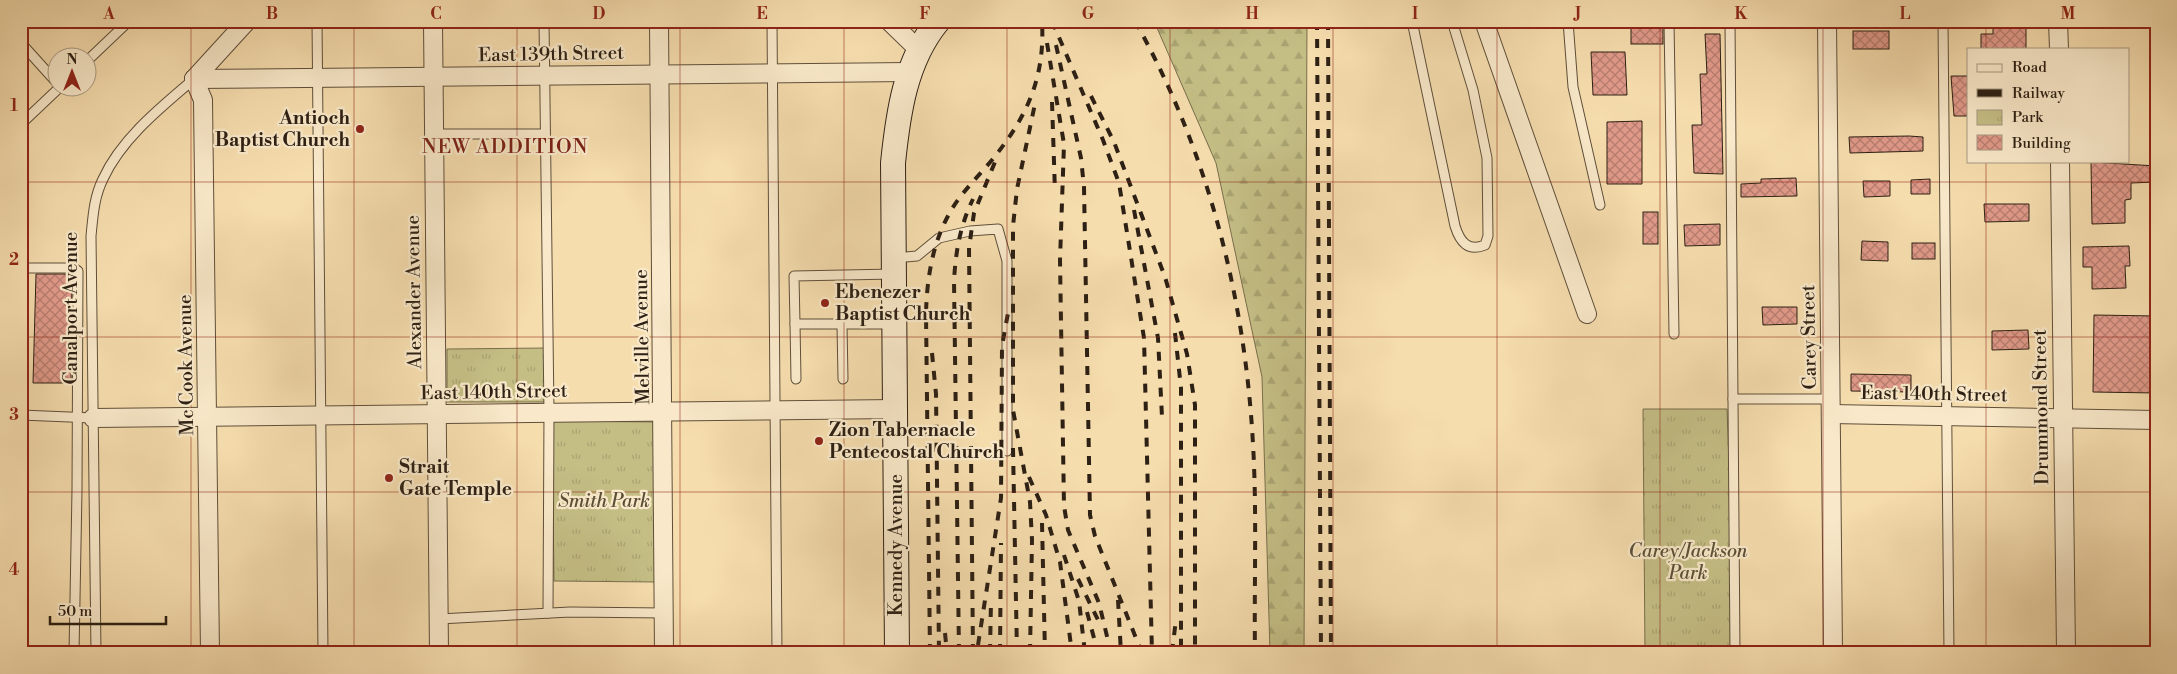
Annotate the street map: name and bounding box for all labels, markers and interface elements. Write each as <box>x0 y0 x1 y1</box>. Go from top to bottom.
text: A <box>102 4 115 24</box>
text: B <box>266 4 278 24</box>
text: C <box>430 4 442 24</box>
text: D <box>593 4 606 24</box>
text: E <box>756 4 768 24</box>
text: F <box>919 4 931 24</box>
text: G <box>1082 4 1095 24</box>
text: H <box>1245 4 1259 24</box>
text: I <box>1412 4 1418 24</box>
text: J <box>1573 4 1581 24</box>
text: K <box>1735 4 1749 24</box>
text: L <box>1900 4 1911 24</box>
text: M <box>2061 4 2076 24</box>
street label: East 139th Street <box>478 41 624 67</box>
north arrow <box>48 48 98 98</box>
legend <box>1967 48 2130 162</box>
text: N <box>66 51 78 69</box>
text: Road <box>2012 58 2047 77</box>
text: Railway <box>2012 84 2066 103</box>
text: 1 <box>10 96 18 116</box>
place label: Antioch Baptist Church <box>215 106 350 152</box>
text: Park <box>2012 108 2044 127</box>
marker: Antioch Baptist Church <box>354 123 366 135</box>
text: Building <box>2011 134 2071 153</box>
district label: NEW ADDITION <box>422 135 588 160</box>
street label: Alexander Avenue <box>401 215 427 370</box>
street label: Canalport Avenue <box>59 232 83 384</box>
text: 2 <box>9 250 19 270</box>
street label: Melville Avenue <box>629 269 655 405</box>
place label: Ebenezer Baptist Church <box>835 280 971 326</box>
street label: Carey Street <box>1796 284 1822 390</box>
street label: Mc Cook Avenue <box>173 294 199 436</box>
marker: Ebenezer Baptist Church <box>819 297 831 309</box>
street label: Drummond Street <box>2028 329 2054 485</box>
street label: East 140th Street <box>420 379 568 405</box>
street label: East 140th Street <box>1860 381 2008 407</box>
text: 3 <box>9 405 19 425</box>
place label: Zion Tabernacle Pentecostal Church <box>829 418 1004 464</box>
marker: Zion Tabernacle Pentecostal Church <box>813 435 825 447</box>
place label: Strait Gate Temple <box>399 455 512 501</box>
marker: Strait Gate Temple <box>383 472 395 484</box>
street label: Kennedy Avenue <box>884 474 908 616</box>
park label: Smith Park <box>558 489 650 513</box>
park label: Carey/Jackson Park <box>1628 539 1748 585</box>
text: 4 <box>9 560 20 580</box>
scale bar <box>50 594 166 626</box>
text: 50 m <box>58 602 92 621</box>

